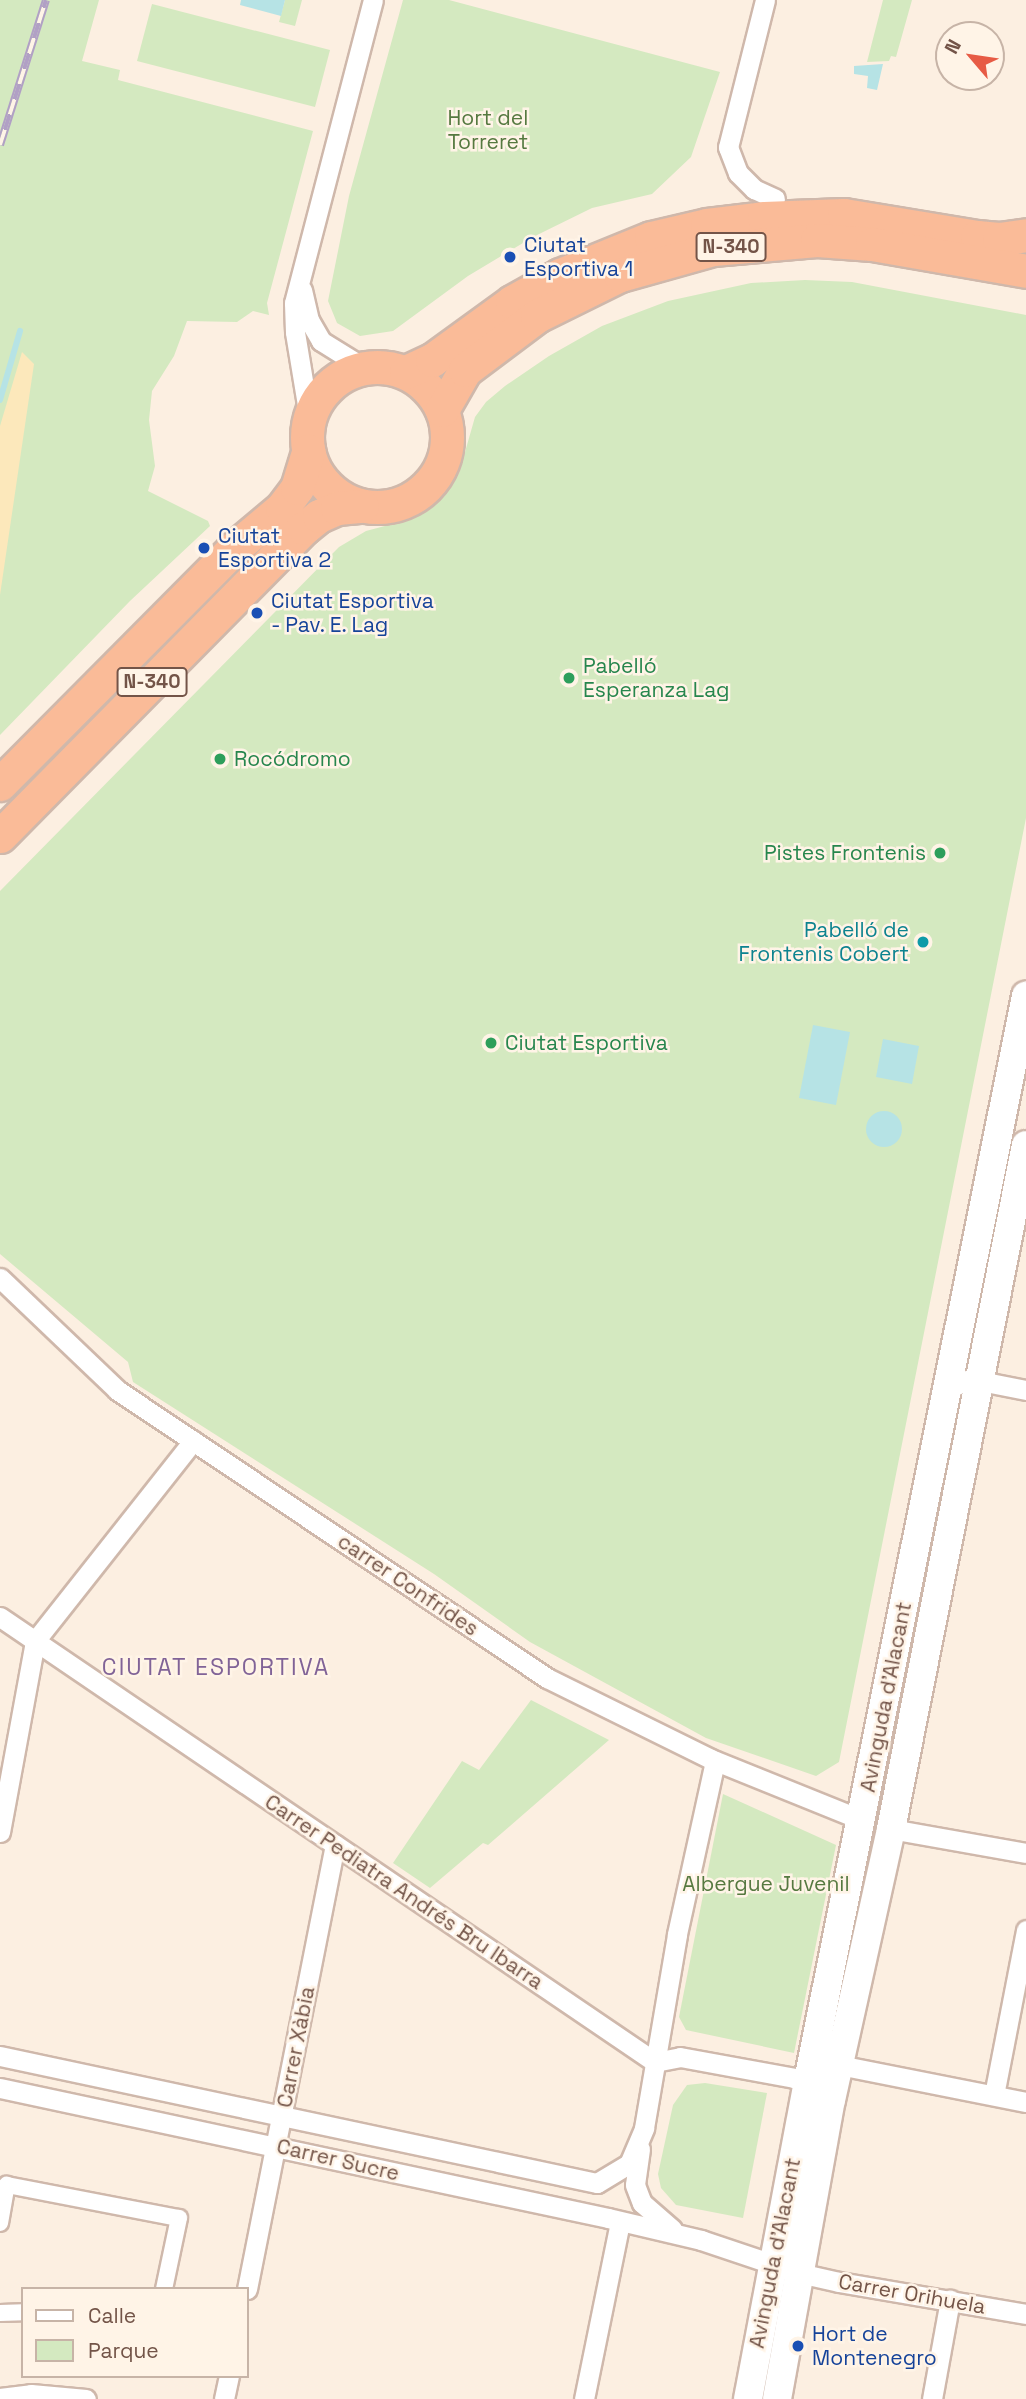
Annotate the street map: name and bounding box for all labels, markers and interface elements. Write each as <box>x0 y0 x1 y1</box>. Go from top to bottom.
north arrow <box>935 21 1005 91</box>
text: N <box>939 35 967 58</box>
park label: Hort del Torreret <box>448 105 528 155</box>
place label: Ciutat Esportiva 1 <box>524 232 633 282</box>
road number: N-340 <box>694 232 768 262</box>
marker: Ciutat Esportiva 1 <box>502 249 518 265</box>
place label: Ciutat Esportiva 2 <box>218 523 331 573</box>
marker: Ciutat Esportiva 2 <box>196 540 212 556</box>
place label: Ciutat Esportiva - Pav. E. Lag <box>271 588 434 638</box>
marker: Ciutat Esportiva - Pav. E. Lag <box>249 605 265 621</box>
place label: Pabelló Esperanza Lag <box>583 653 729 703</box>
road number: N-340 <box>115 666 189 698</box>
marker: Pabelló Esperanza Lag <box>561 670 577 686</box>
place label: Rocódromo <box>234 746 351 772</box>
marker: Rocódromo <box>212 751 228 767</box>
place label: Pistes Frontenis <box>764 840 926 866</box>
marker: Pistes Frontenis <box>932 845 948 861</box>
place label: Pabelló de Frontenis Cobert <box>738 917 909 967</box>
marker: Pabelló de Frontenis Cobert <box>915 934 931 950</box>
place label: Ciutat Esportiva <box>505 1030 668 1056</box>
marker: Ciutat Esportiva <box>483 1035 499 1051</box>
street label: carrer Confrides <box>333 1529 483 1641</box>
street label: Avinguda d'Alacant <box>855 1600 917 1794</box>
district label: CIUTAT ESPORTIVA <box>104 1653 328 1681</box>
street label: Carrer Pediatra Andrés Bru Ibarra <box>260 1789 548 1995</box>
park label: Albergue Juvenil <box>682 1871 850 1897</box>
street label: Carrer Xàbia <box>272 1984 320 2110</box>
street label: Carrer Sucre <box>274 2134 402 2186</box>
street label: Avinguda d'Alacant <box>744 2156 806 2350</box>
street label: Carrer Orihuela <box>836 2269 988 2319</box>
legend <box>21 2287 248 2378</box>
text: Calle <box>88 2302 136 2329</box>
place label: Hort de Montenegro <box>812 2321 937 2371</box>
text: Parque <box>88 2337 159 2364</box>
marker: Hort de Montenegro <box>790 2338 806 2354</box>

